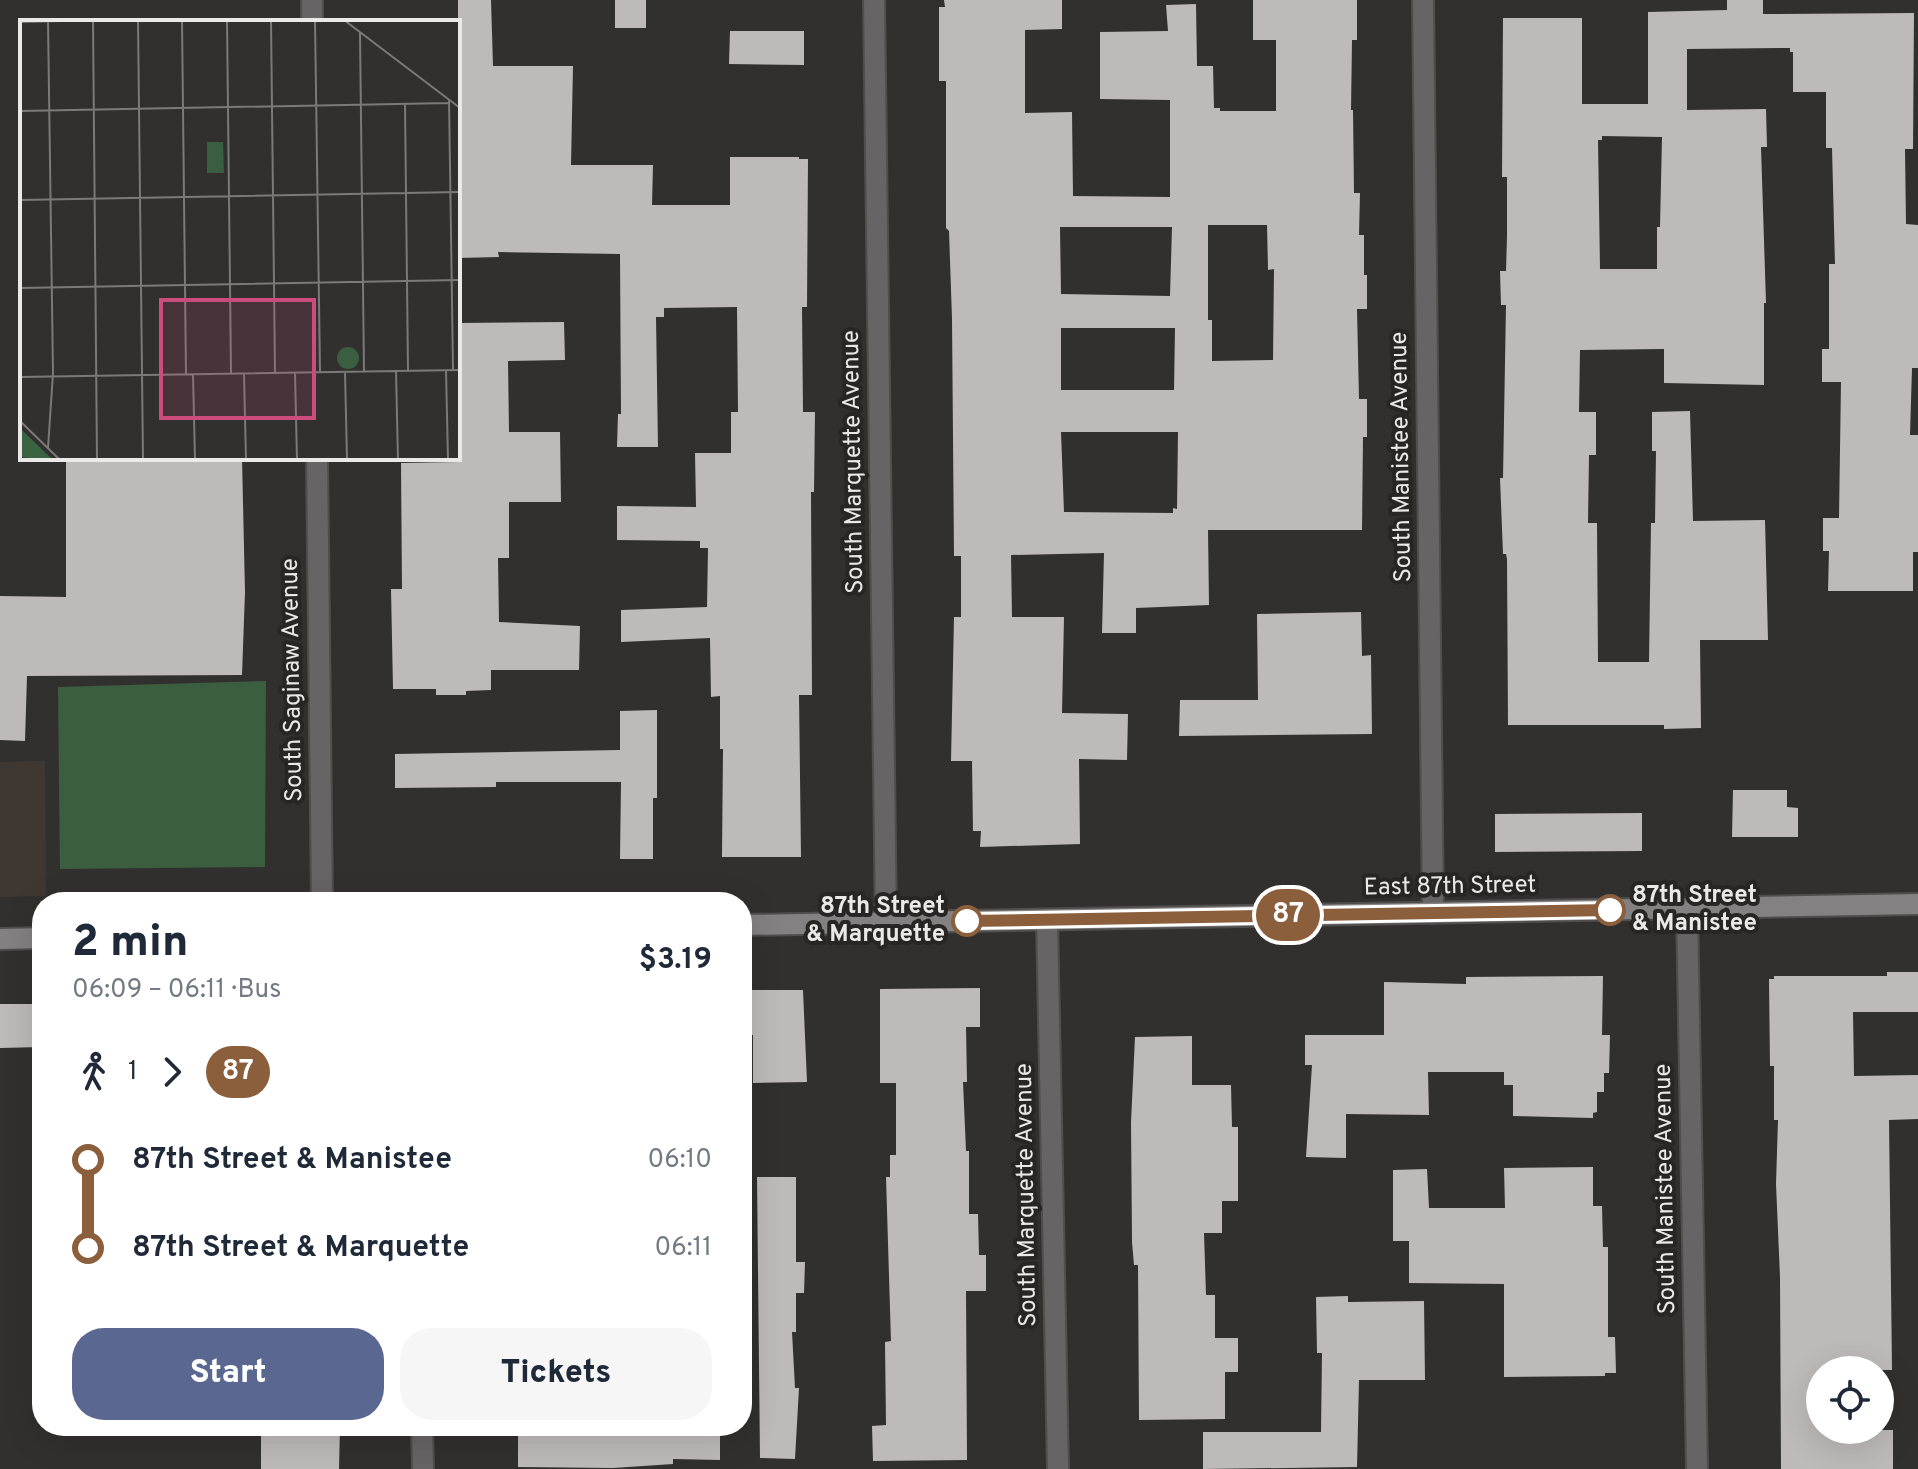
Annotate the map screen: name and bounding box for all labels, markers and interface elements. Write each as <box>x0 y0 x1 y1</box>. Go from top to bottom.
inset map <box>20 20 460 460</box>
street label: South Marquette Avenue <box>837 330 871 594</box>
street label: South Manistee Avenue <box>1385 331 1419 583</box>
street label: South Saginaw Avenue <box>276 558 310 802</box>
street label: East 87th Street <box>1363 870 1537 904</box>
place label: 87th Street & Manistee <box>1632 881 1757 939</box>
line badge: 87 <box>1252 889 1324 941</box>
place label: 87th Street & Marquette <box>806 892 945 950</box>
marker: 87th Street & Manistee <box>1595 895 1625 925</box>
text: 87 <box>1272 897 1304 933</box>
marker: 87th Street & Marquette <box>952 906 982 936</box>
text: 2 min <box>72 916 188 972</box>
text: $3.19 <box>639 942 712 979</box>
text: 06:09 – 06:11 · Bus <box>72 974 281 1007</box>
icon: walk <box>72 1050 116 1094</box>
icon: forward <box>150 1050 194 1094</box>
text: 87 <box>222 1054 254 1090</box>
text: 1 <box>128 1056 138 1089</box>
street label: South Marquette Avenue <box>1010 1063 1044 1327</box>
street label: South Manistee Avenue <box>1649 1063 1683 1315</box>
text: 87th Street & Manistee <box>132 1142 452 1179</box>
text: 06:10 <box>648 1144 712 1177</box>
text: 87th Street & Marquette <box>132 1230 469 1267</box>
text: 06:11 <box>655 1232 712 1265</box>
button: Start <box>72 1328 384 1420</box>
button: Tickets <box>400 1328 712 1420</box>
map controls <box>1806 1356 1894 1444</box>
button: locate <box>1806 1356 1894 1444</box>

